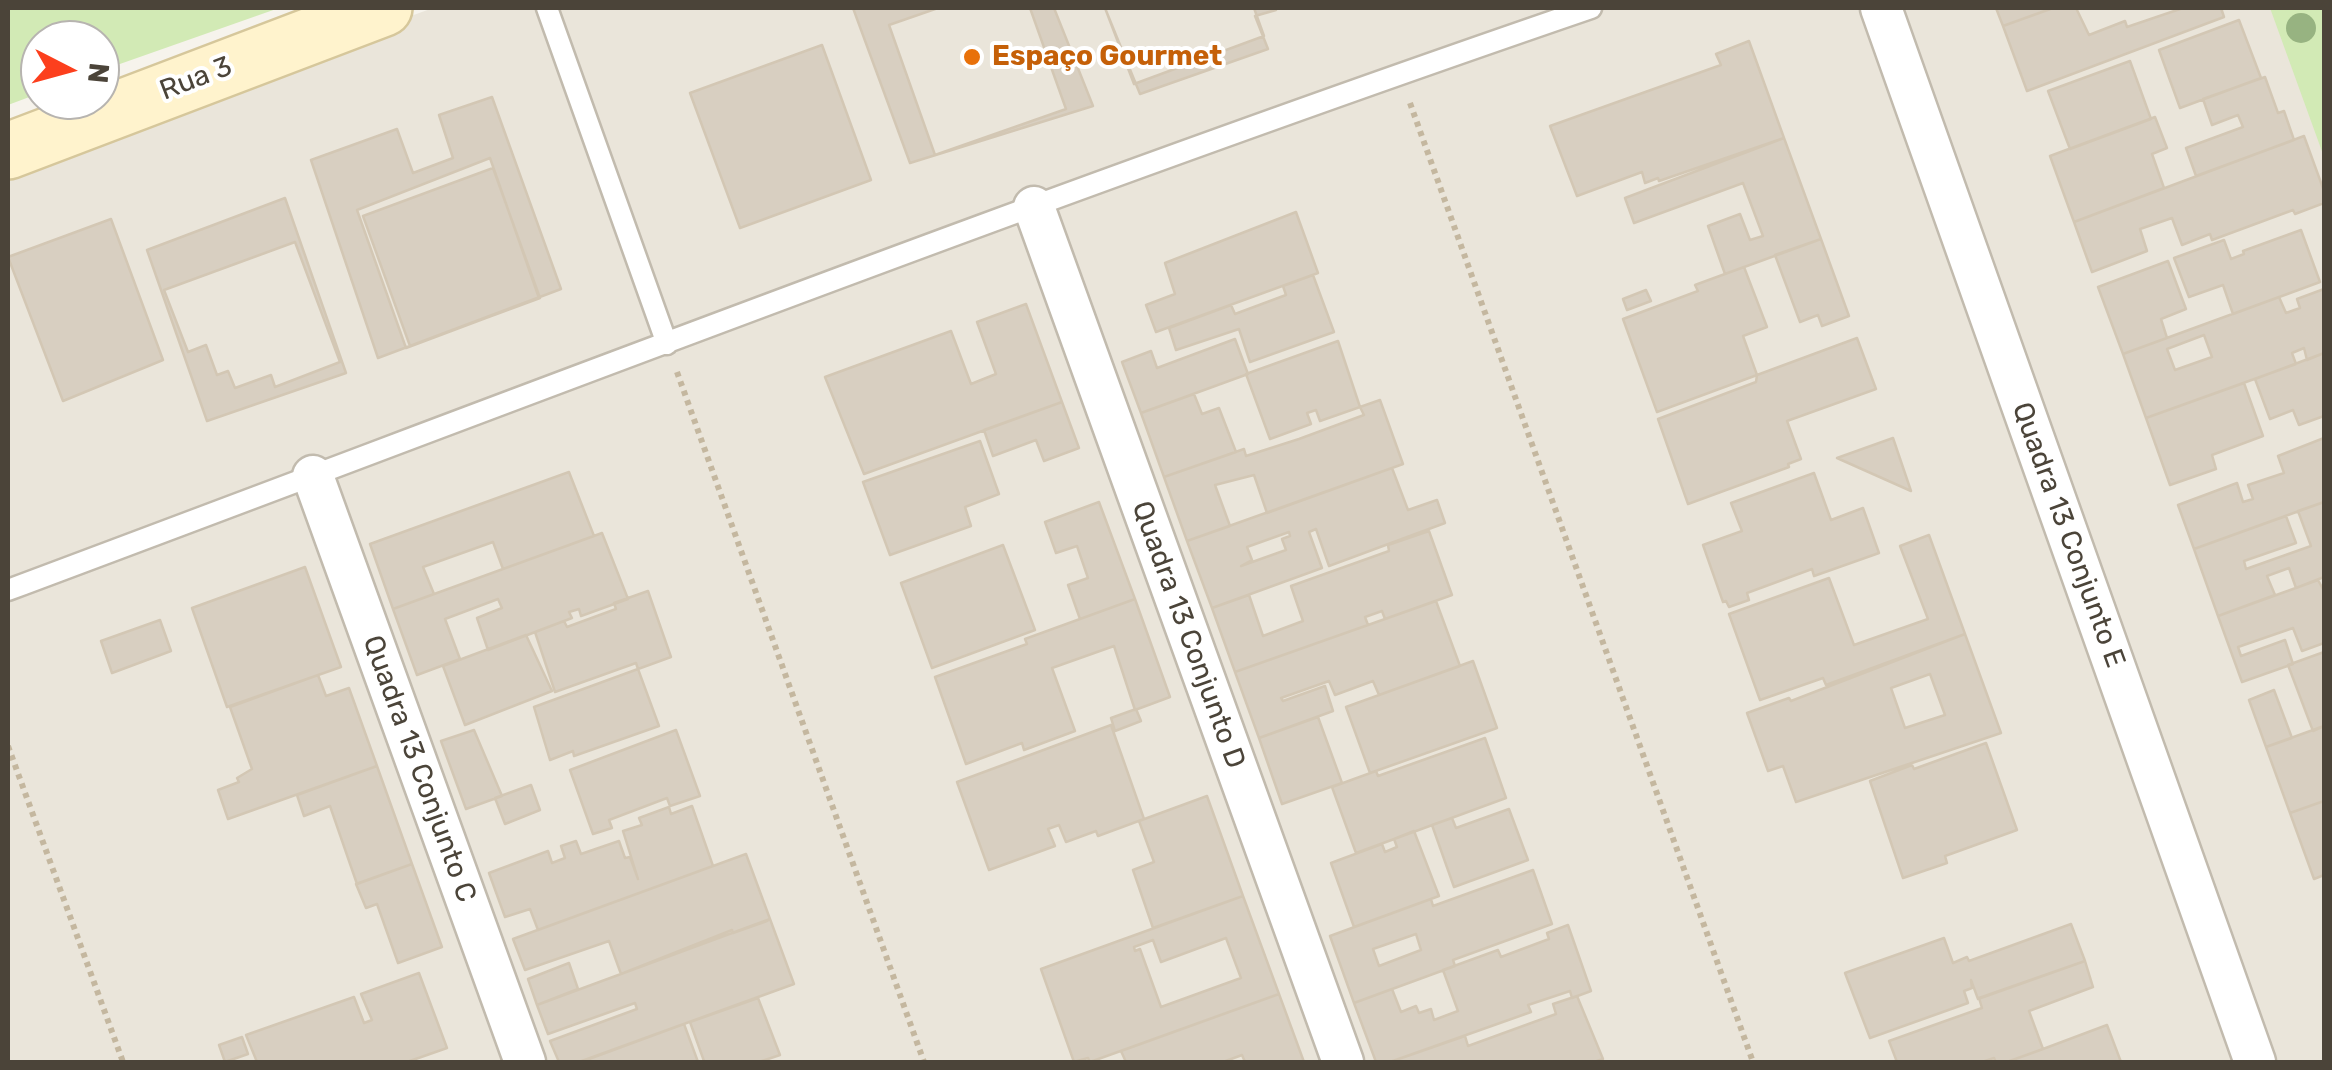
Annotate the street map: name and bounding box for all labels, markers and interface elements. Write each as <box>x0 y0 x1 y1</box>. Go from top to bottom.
north arrow <box>20 20 120 120</box>
place label: Espaço Gourmet <box>992 40 1222 74</box>
marker: Espaço Gourmet <box>961 46 983 68</box>
street label: Rua 3 <box>155 50 237 108</box>
text: N <box>81 61 116 85</box>
street label: Quadra 13 Conjunto E <box>2004 398 2132 672</box>
street label: Quadra 13 Conjunto D <box>1124 497 1252 773</box>
street label: Quadra 13 Conjunto C <box>355 631 483 907</box>

